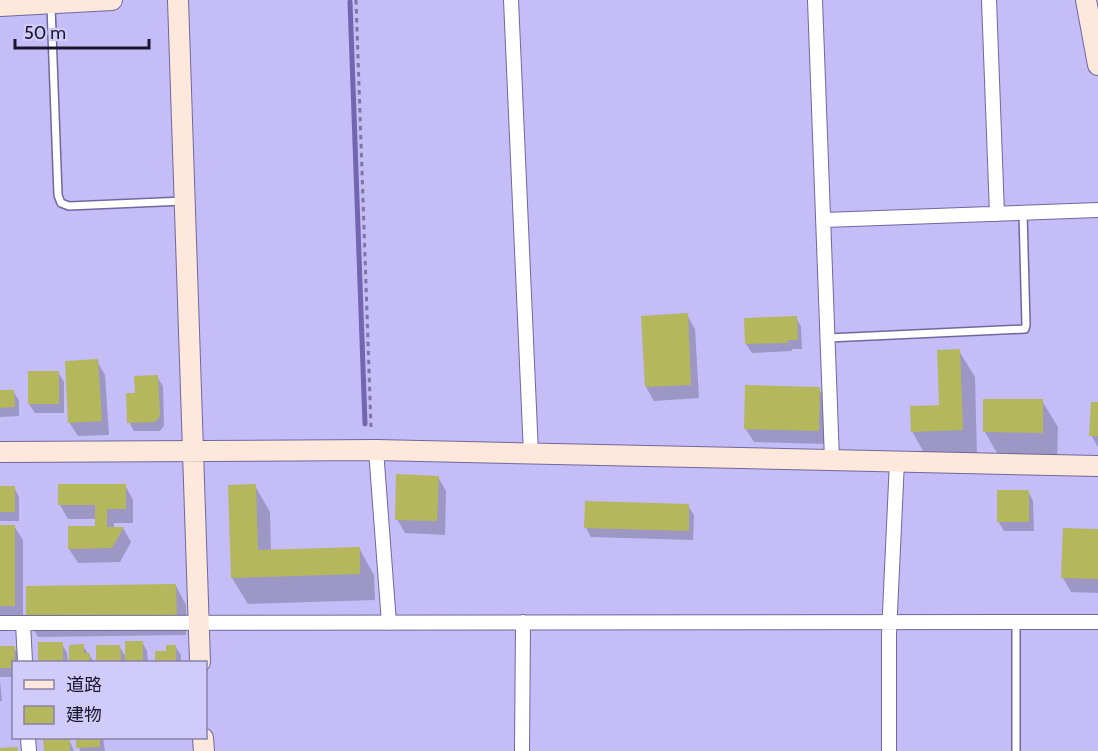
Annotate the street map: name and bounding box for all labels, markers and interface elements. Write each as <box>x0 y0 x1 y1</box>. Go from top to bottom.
scale bar <box>15 12 148 50</box>
text: 50 m <box>24 22 66 44</box>
legend <box>12 661 207 739</box>
text: 道路 <box>66 674 102 696</box>
text: 建物 <box>66 704 102 726</box>

